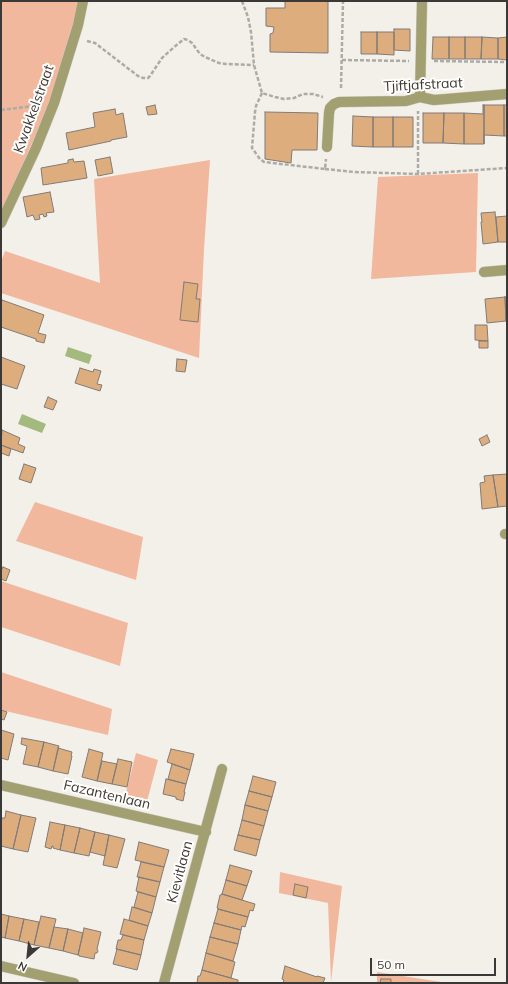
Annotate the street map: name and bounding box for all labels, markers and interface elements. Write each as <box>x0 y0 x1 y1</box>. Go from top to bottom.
street label: Kwakkelstraat <box>10 63 58 155</box>
street label: Tjiftjafstraat <box>383 75 463 95</box>
street label: Fazantenlaan <box>62 777 152 813</box>
street label: Kievitlaan <box>164 839 196 905</box>
north arrow <box>8 936 48 976</box>
scale bar <box>372 950 498 976</box>
text: 50 m <box>377 957 405 972</box>
text: N <box>16 959 29 975</box>

